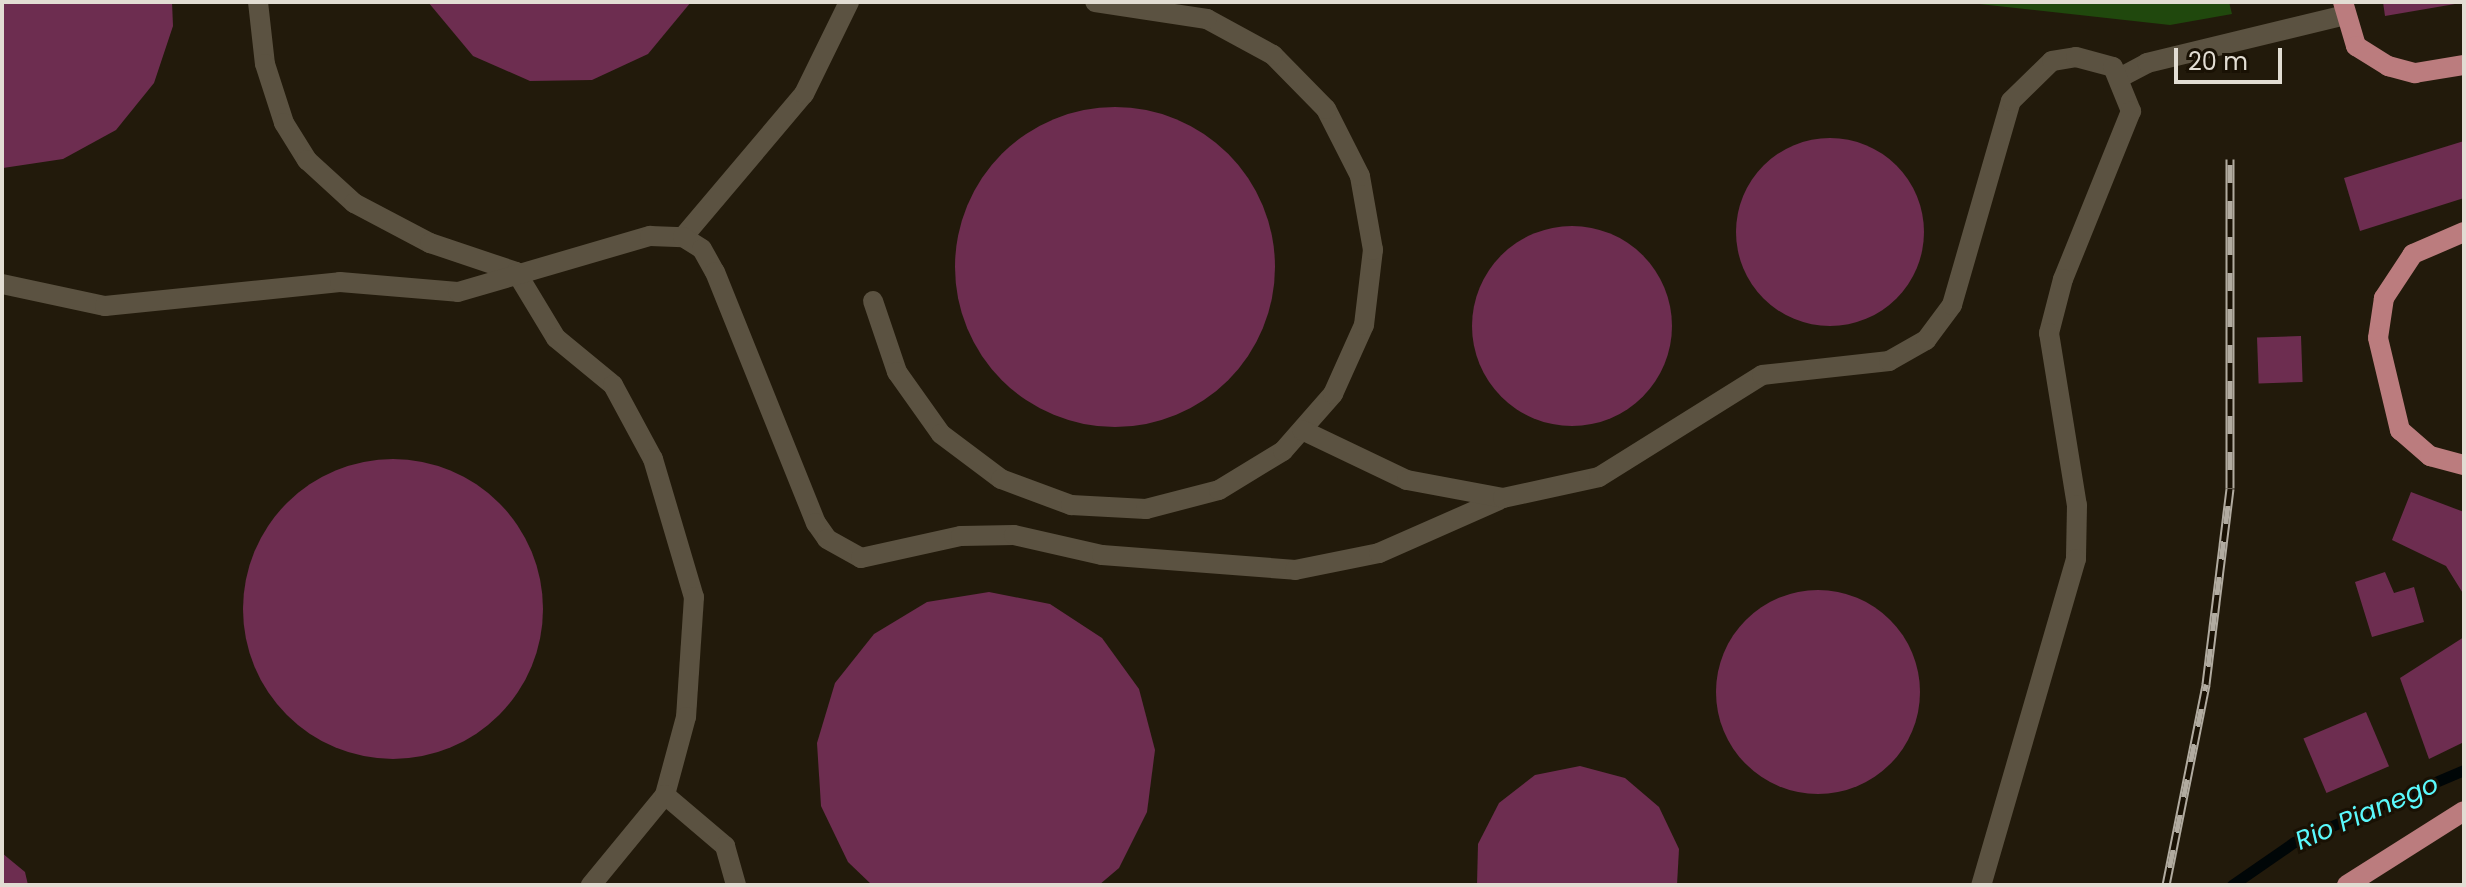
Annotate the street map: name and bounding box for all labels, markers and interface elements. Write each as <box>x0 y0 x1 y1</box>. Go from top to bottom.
scale bar <box>2178 32 2286 82</box>
text: 20 m <box>2188 45 2248 78</box>
water label: Rio Pianego <box>2291 769 2443 857</box>

